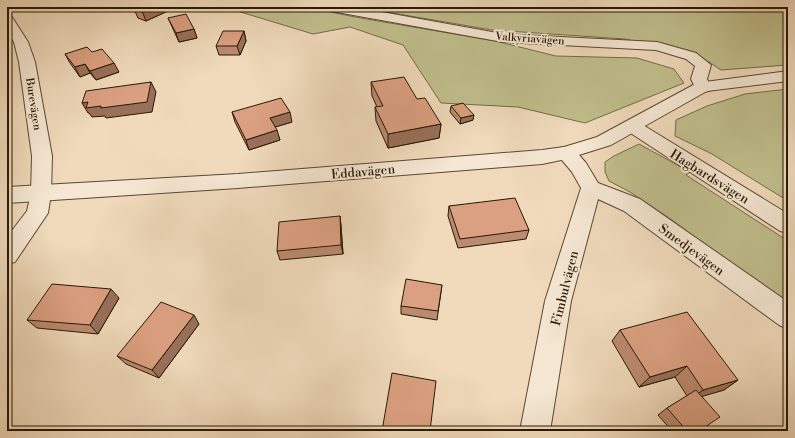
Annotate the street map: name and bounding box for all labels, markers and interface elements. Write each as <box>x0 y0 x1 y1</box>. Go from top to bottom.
street label: Valkyriavägen <box>494 30 566 48</box>
street label: Burevägen <box>22 76 44 132</box>
street label: Hagbardsvägen <box>667 146 752 208</box>
street label: Eddavägen <box>330 161 396 183</box>
street label: Smedjevägen <box>655 221 728 279</box>
street label: Fimbulvägen <box>548 249 582 327</box>

